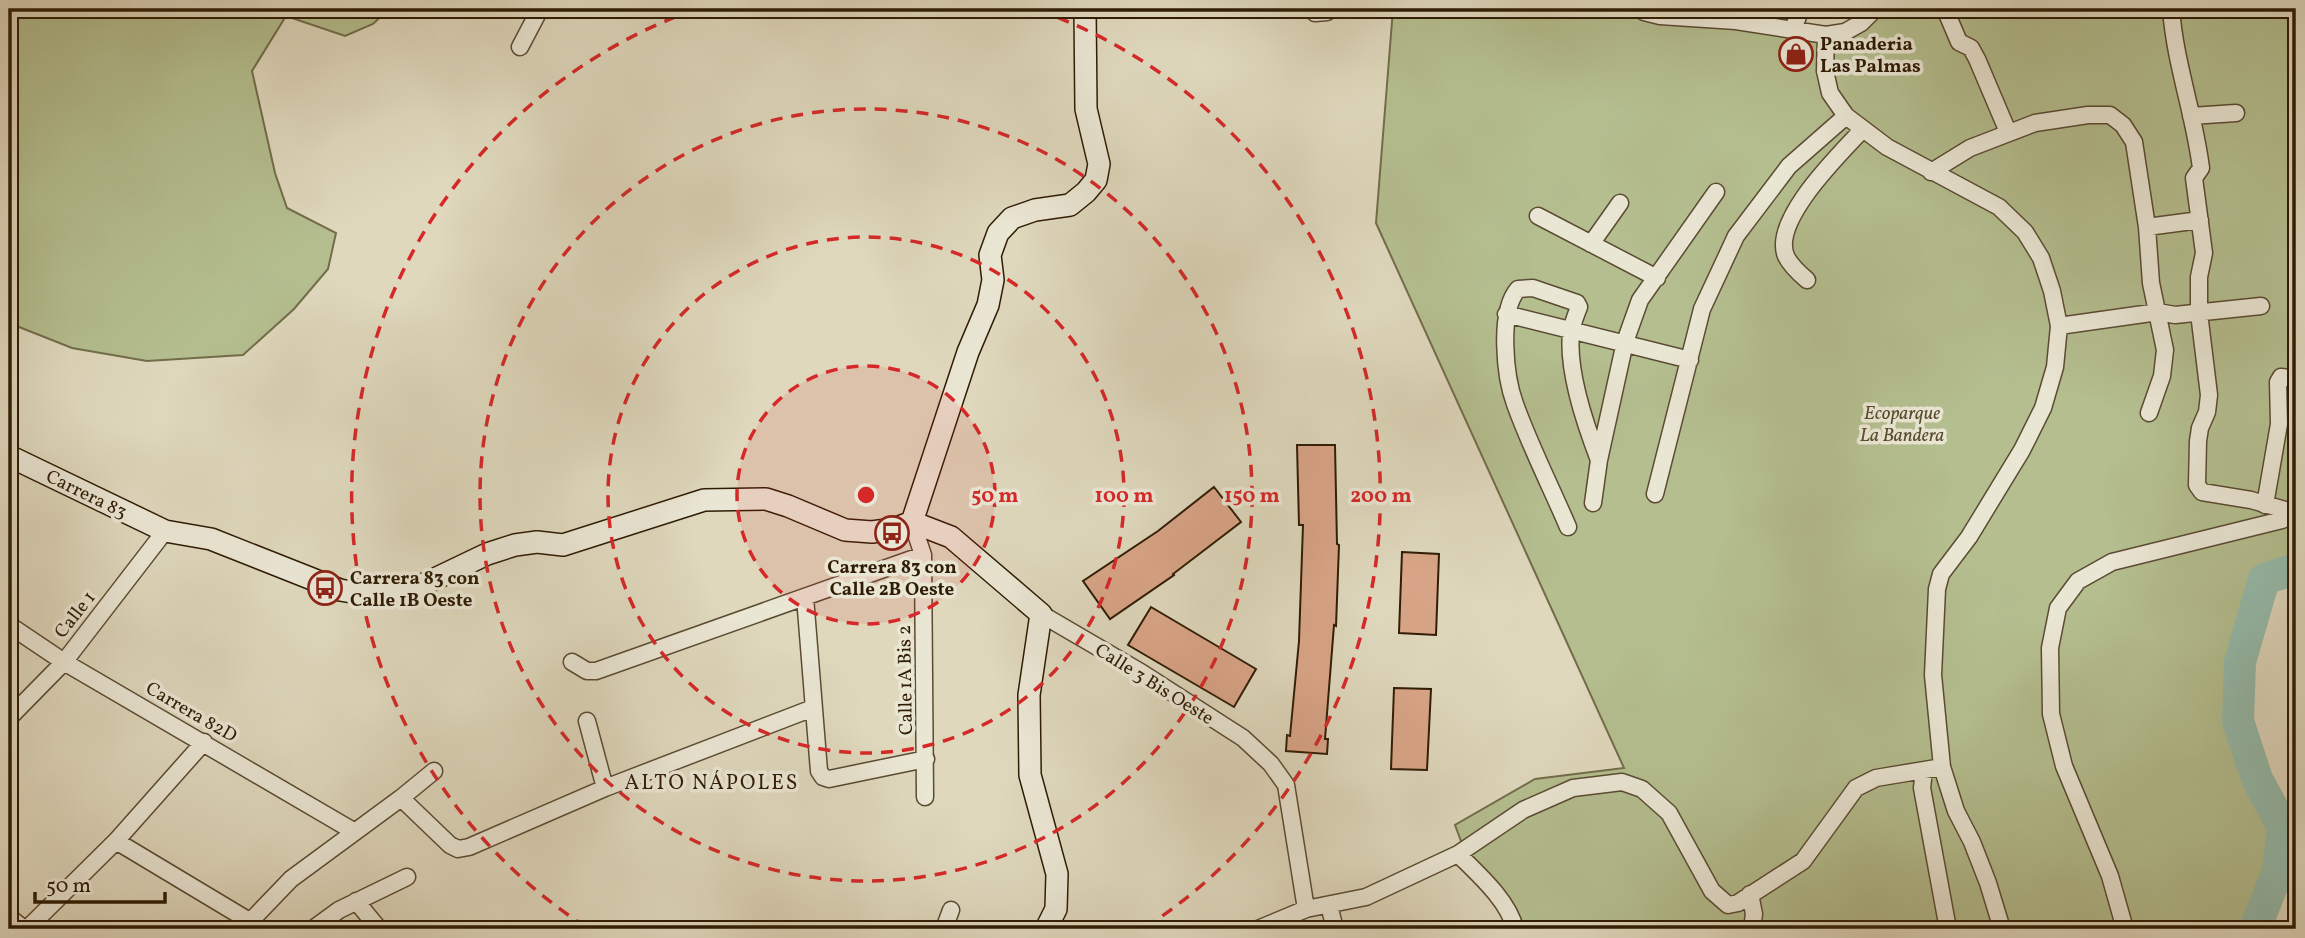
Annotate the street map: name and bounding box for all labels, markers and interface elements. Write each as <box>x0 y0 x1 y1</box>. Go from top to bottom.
place label: Panaderia Las Palmas <box>1820 32 1921 80</box>
shop icon: Panaderia Las Palmas <box>1777 35 1815 73</box>
park label: Ecoparque La Bandera <box>1860 401 1944 449</box>
street label: Carrera 83 <box>41 464 131 526</box>
text: 50 m <box>971 482 1019 511</box>
text: 100 m <box>1094 482 1154 511</box>
text: 150 m <box>1224 482 1280 511</box>
text: 200 m <box>1350 482 1412 511</box>
centre of rings <box>854 483 878 507</box>
bus stop icon: Carrera 83 con Calle 2B Oeste <box>873 514 911 552</box>
place label: Carrera 83 con Calle 2B Oeste <box>827 555 957 603</box>
place label: Carrera 83 con Calle 1B Oeste <box>350 566 480 614</box>
bus stop icon: Carrera 83 con Calle 1B Oeste <box>306 569 344 607</box>
street label: Calle 1 <box>49 586 102 644</box>
street label: Calle 1A Bis 2 <box>892 625 920 735</box>
street label: Calle 3 Bis Oeste <box>1090 638 1218 732</box>
street label: Carrera 82D <box>140 676 242 749</box>
district label: ALTO NÁPOLES <box>625 769 799 798</box>
scale bar <box>35 861 164 905</box>
text: 50 m <box>46 872 91 901</box>

